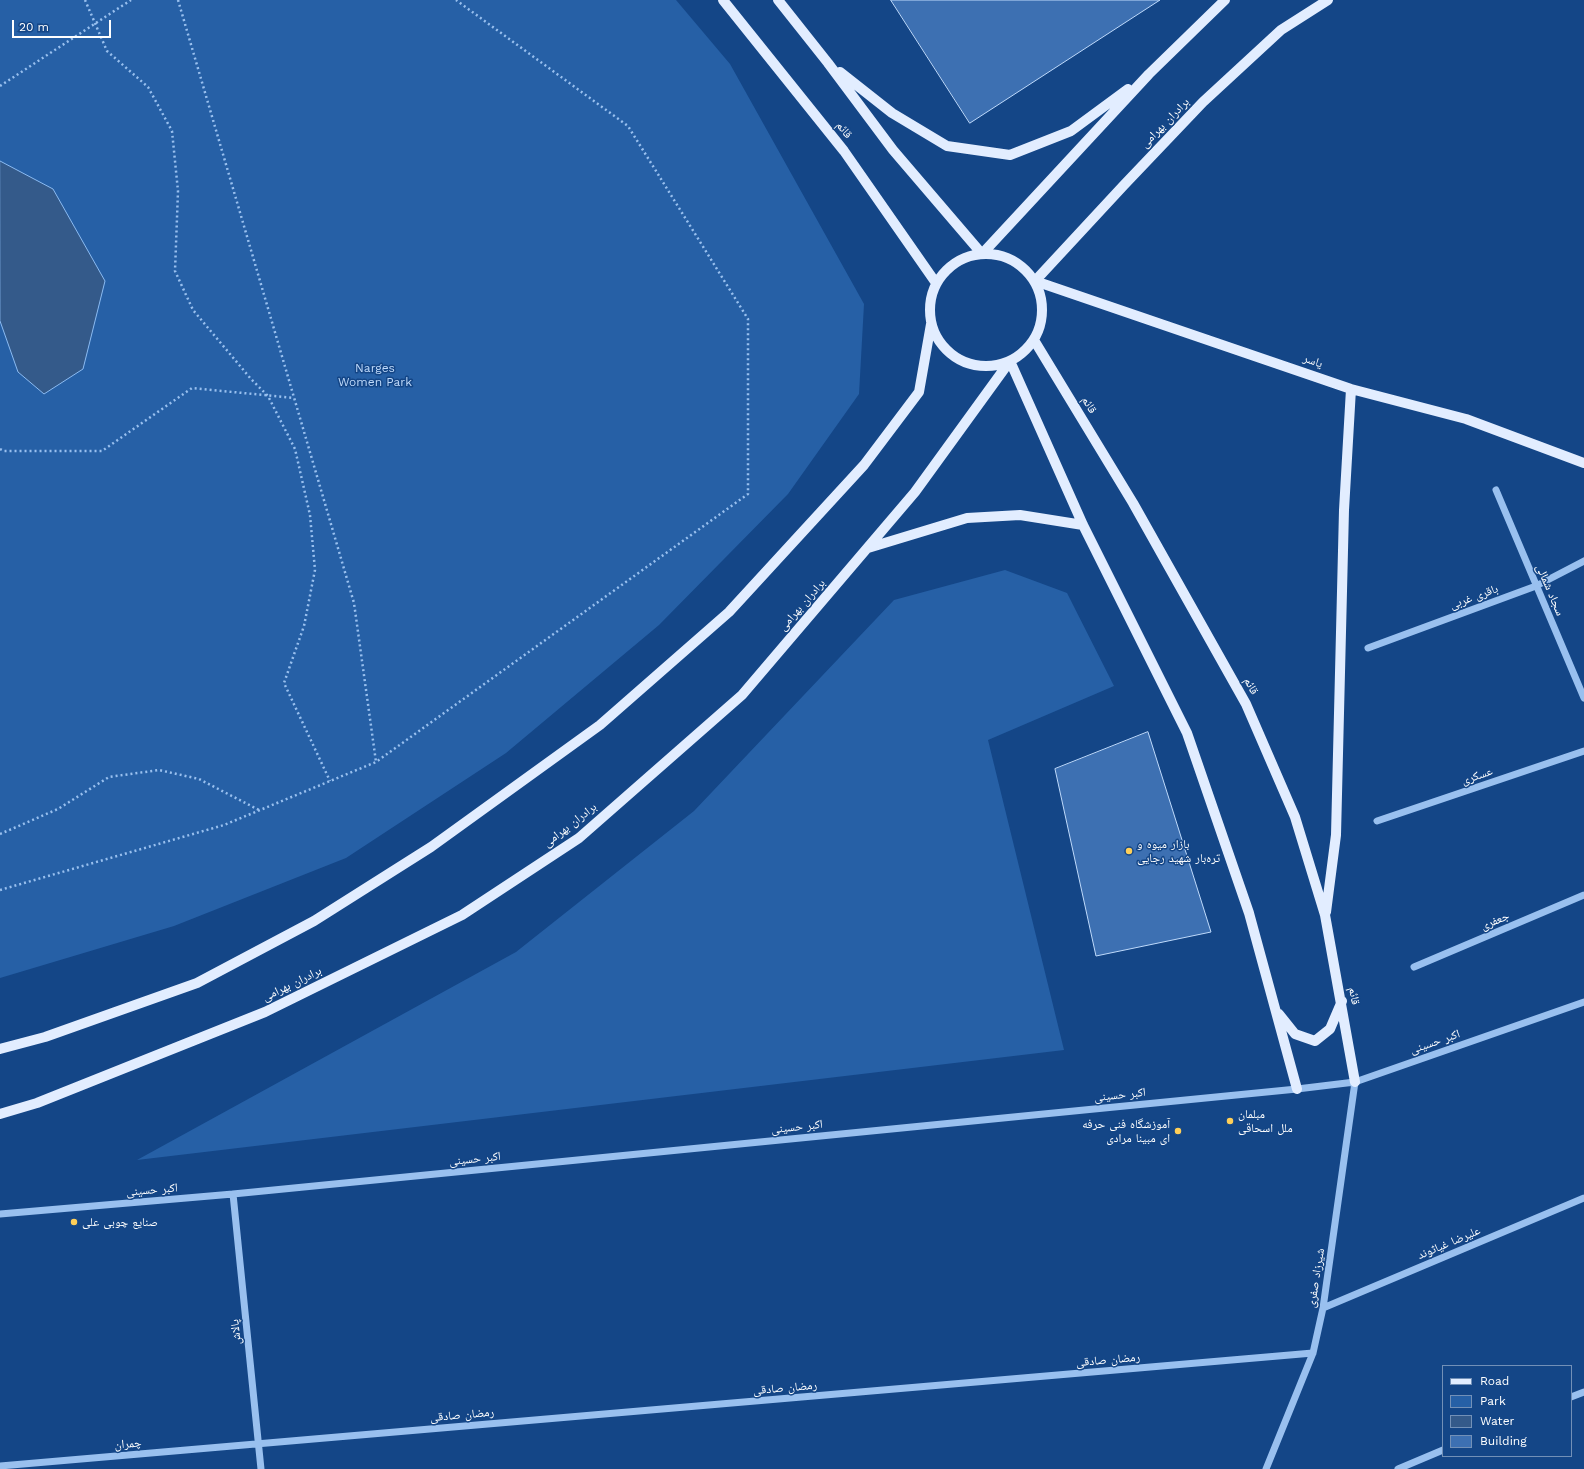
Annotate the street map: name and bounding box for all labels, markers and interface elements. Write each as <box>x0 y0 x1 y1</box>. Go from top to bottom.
scale bar <box>14 12 113 38</box>
text: 20 m <box>19 20 49 34</box>
street label: برادران بهرامی <box>1138 95 1192 151</box>
street label: قائم <box>833 119 855 141</box>
street label: یاسر <box>1301 351 1325 371</box>
park label: Narges Women Park <box>338 361 412 389</box>
street label: قائم <box>1078 394 1100 416</box>
street label: سجاد شمالی <box>1533 562 1567 618</box>
street label: برادران بهرامی <box>776 576 828 634</box>
street label: باقری غربی <box>1448 582 1500 612</box>
street label: قائم <box>1240 675 1262 697</box>
street label: عسکری <box>1460 764 1494 788</box>
street label: برادران بهرامی <box>540 800 600 850</box>
place label: بازار میوه و تره‌بار شهید رجایی <box>1137 837 1220 865</box>
marker: بازار میوه و تره‌بار شهید رجایی <box>1124 846 1134 856</box>
street label: جعفری <box>1479 909 1511 933</box>
street label: برادران بهرامی <box>260 964 324 1004</box>
street label: قائم <box>1345 986 1363 1006</box>
street label: اکبر حسینی <box>1408 1027 1462 1057</box>
street label: اکبر حسینی <box>1093 1085 1147 1105</box>
place label: مبلمان ملل اسحاقی <box>1238 1107 1293 1135</box>
marker: مبلمان ملل اسحاقی <box>1225 1116 1235 1126</box>
street label: اکبر حسینی <box>770 1117 824 1137</box>
place label: آموزشگاه فنی حرفه ای مبینا مرادی <box>1082 1117 1170 1145</box>
marker: آموزشگاه فنی حرفه ای مبینا مرادی <box>1173 1126 1183 1136</box>
street label: اکبر حسینی <box>448 1149 502 1169</box>
street label: اکبر حسینی <box>126 1181 178 1199</box>
place label: صنایع چوبی علی <box>82 1215 158 1229</box>
marker: صنایع چوبی علی <box>69 1217 79 1227</box>
street label: علیرضا غیاثوند <box>1415 1223 1483 1263</box>
street label: شیرزاد صفری <box>1304 1247 1328 1309</box>
street label: پالاش <box>228 1319 244 1345</box>
street label: رمضان صادقی <box>1075 1350 1141 1370</box>
legend <box>1442 1365 1572 1457</box>
text: Road <box>1480 1374 1509 1388</box>
street label: رمضان صادقی <box>752 1378 818 1398</box>
text: Park <box>1480 1394 1506 1408</box>
street label: رمضان صادقی <box>429 1405 495 1425</box>
text: Water <box>1480 1414 1514 1428</box>
text: Building <box>1480 1434 1527 1448</box>
street label: چمران <box>114 1436 142 1452</box>

